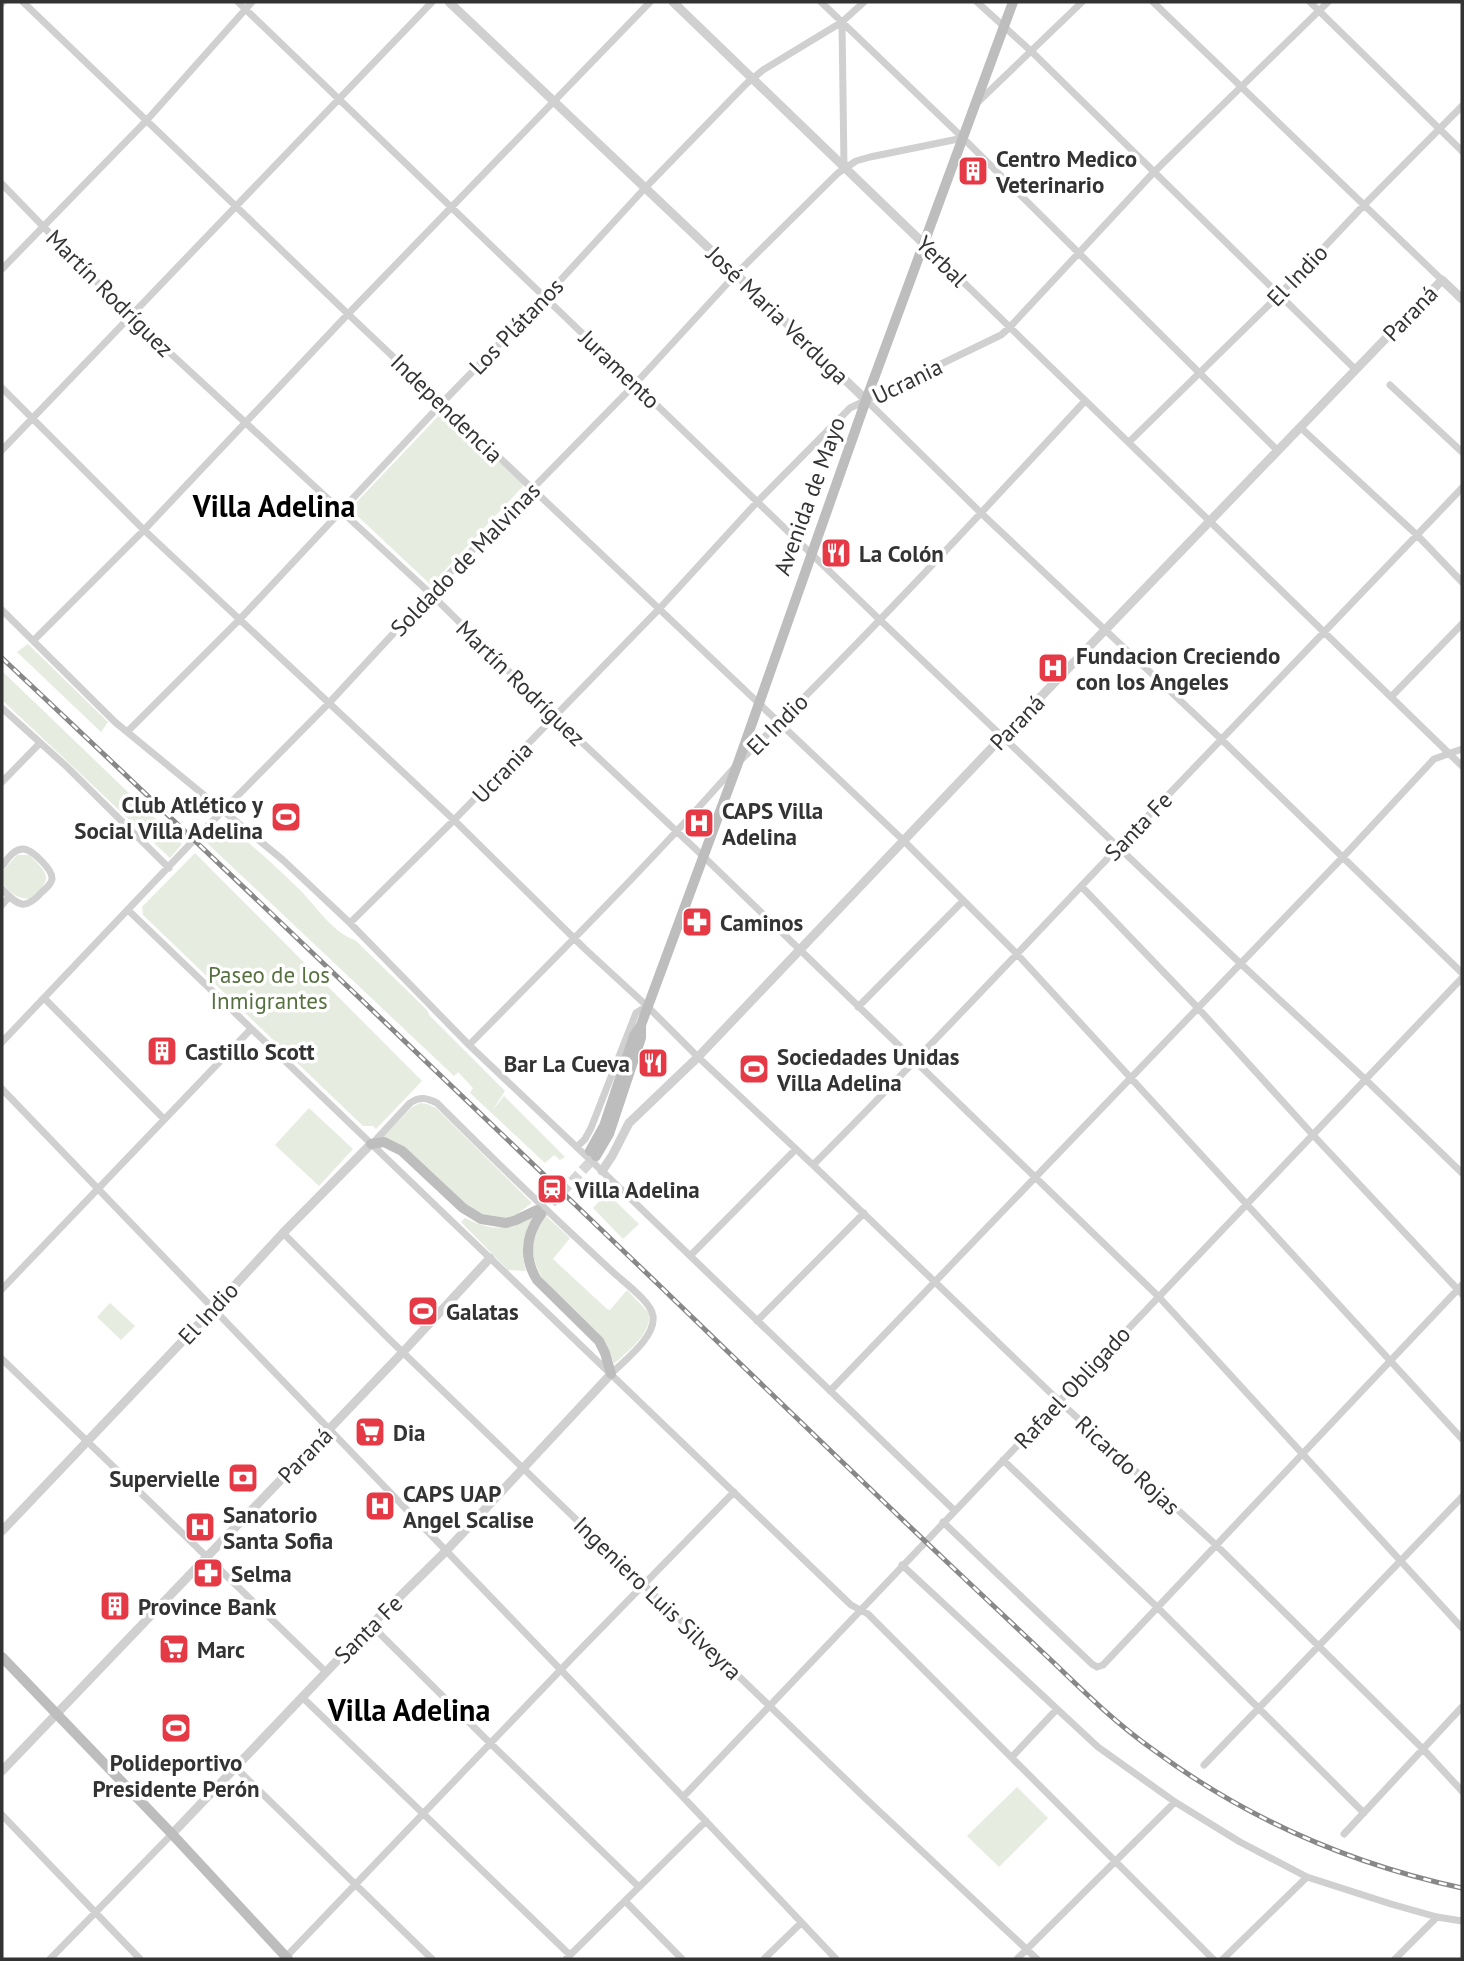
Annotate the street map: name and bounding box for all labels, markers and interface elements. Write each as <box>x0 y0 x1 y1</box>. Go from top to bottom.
place label: Centro Medico Veterinario <box>995 144 1137 199</box>
building icon: Centro Medico Veterinario <box>956 154 990 188</box>
street label: Martín Rodríguez <box>40 223 180 363</box>
street label: Yerbal <box>910 229 974 293</box>
street label: El Indio <box>1260 238 1334 312</box>
street label: José Maria Verduga <box>700 239 855 390</box>
street label: Los Plátanos <box>463 272 569 380</box>
street label: Paraná <box>1376 279 1444 347</box>
street label: Juramento <box>573 323 666 415</box>
street label: Independencia <box>385 347 509 469</box>
street label: Ucrania <box>867 352 947 410</box>
street label: Avenida de Mayo <box>767 413 851 579</box>
street label: Soldado de Malvinas <box>384 476 546 642</box>
district label: Villa Adelina <box>192 486 355 525</box>
restaurant icon: La Colón <box>819 536 853 570</box>
place label: La Colón <box>859 539 944 568</box>
street label: Martín Rodríguez <box>450 614 592 752</box>
place label: Fundacion Creciendo con los Angeles <box>1076 641 1280 696</box>
hospital icon: Fundacion Creciendo con los Angeles <box>1036 651 1070 685</box>
street label: El Indio <box>740 687 814 761</box>
street label: Paraná <box>983 688 1051 756</box>
street label: Ucrania <box>466 735 538 809</box>
street label: Santa Fe <box>1098 785 1178 867</box>
place label: Club Atlético y Social Villa Adelina <box>74 790 264 845</box>
place label: CAPS Villa Adelina <box>722 796 823 851</box>
sports icon: Club Atlético y Social Villa Adelina <box>269 800 303 834</box>
hospital icon: CAPS Villa Adelina <box>682 806 716 840</box>
pharmacy icon: Caminos <box>680 905 714 939</box>
place label: Caminos <box>720 908 804 937</box>
park label: Paseo de los Inmigrantes <box>208 960 330 1015</box>
building icon: Castillo Scott <box>145 1034 179 1068</box>
place label: Castillo Scott <box>185 1037 315 1066</box>
place label: Sociedades Unidas Villa Adelina <box>776 1042 960 1097</box>
restaurant icon: Bar La Cueva <box>636 1046 670 1080</box>
place label: Bar La Cueva <box>504 1049 630 1078</box>
sports icon: Sociedades Unidas Villa Adelina <box>737 1052 771 1086</box>
station icon: Villa Adelina <box>535 1172 569 1206</box>
place label: Villa Adelina <box>574 1175 700 1204</box>
street label: El Indio <box>172 1276 244 1350</box>
sports icon: Galatas <box>406 1294 440 1328</box>
place label: Galatas <box>446 1297 519 1326</box>
street label: Rafael Obligado <box>1008 1319 1136 1455</box>
street label: Ricardo Rojas <box>1070 1409 1186 1521</box>
supermarket icon: Dia <box>353 1415 387 1449</box>
place label: Dia <box>393 1418 425 1447</box>
street label: Paraná <box>271 1421 339 1489</box>
bank icon: Supervielle <box>226 1461 260 1495</box>
place label: Supervielle <box>109 1464 220 1493</box>
place label: CAPS UAP Angel Scalise <box>403 1479 534 1534</box>
hospital icon: CAPS UAP Angel Scalise <box>363 1489 397 1523</box>
place label: Sanatorio Santa Sofia <box>223 1500 333 1555</box>
hospital icon: Sanatorio Santa Sofia <box>183 1510 217 1544</box>
street label: Ingeniero Luis Silveyra <box>568 1510 748 1686</box>
pharmacy icon: Selma <box>191 1556 225 1590</box>
place label: Selma <box>231 1559 292 1588</box>
building icon: Province Bank <box>98 1589 132 1623</box>
street label: Santa Fe <box>328 1589 408 1669</box>
place label: Province Bank <box>138 1592 277 1621</box>
supermarket icon: Marc <box>157 1632 191 1666</box>
place label: Marc <box>197 1635 245 1664</box>
district label: Villa Adelina <box>327 1690 490 1729</box>
sports icon: Polideportivo Presidente Perón <box>159 1711 193 1745</box>
place label: Polideportivo Presidente Perón <box>92 1748 260 1803</box>

